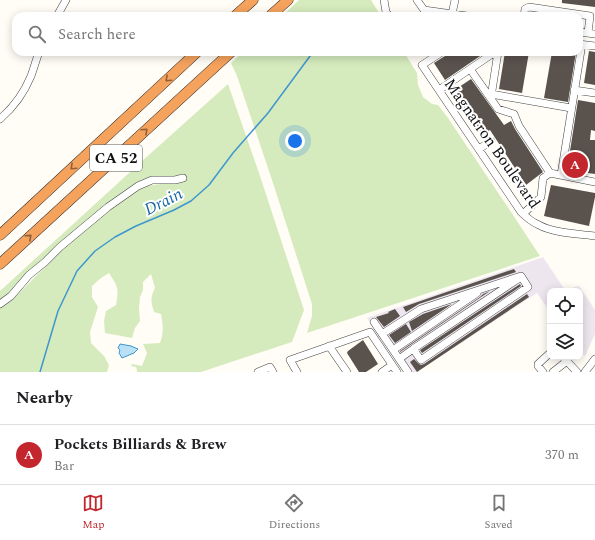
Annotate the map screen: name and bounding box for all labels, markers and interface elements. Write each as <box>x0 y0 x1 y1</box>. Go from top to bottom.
search box <box>12 12 583 56</box>
icon: search <box>26 23 48 45</box>
text: Search here <box>58 23 136 46</box>
street label: Magnatron Boulevard <box>438 73 546 214</box>
one-way arrow <box>165 74 173 81</box>
one-way arrow <box>141 128 148 135</box>
your location <box>285 131 305 151</box>
road number: CA 52 <box>90 145 142 171</box>
pin: A <box>562 150 588 180</box>
one-way arrow <box>70 162 78 170</box>
water label: Drain <box>140 181 187 223</box>
one-way arrow <box>24 235 32 242</box>
map controls <box>547 288 583 360</box>
button: locate <box>547 288 583 324</box>
button: layers <box>547 324 583 360</box>
text: Nearby <box>16 385 72 411</box>
text: Pockets Billiards & Brew <box>54 433 226 456</box>
text: A <box>24 445 34 465</box>
text: 370 m <box>545 445 579 465</box>
text: Bar <box>54 456 74 476</box>
tab: Map <box>82 492 104 533</box>
tab: Directions <box>269 492 320 533</box>
tab: Saved <box>485 492 513 533</box>

